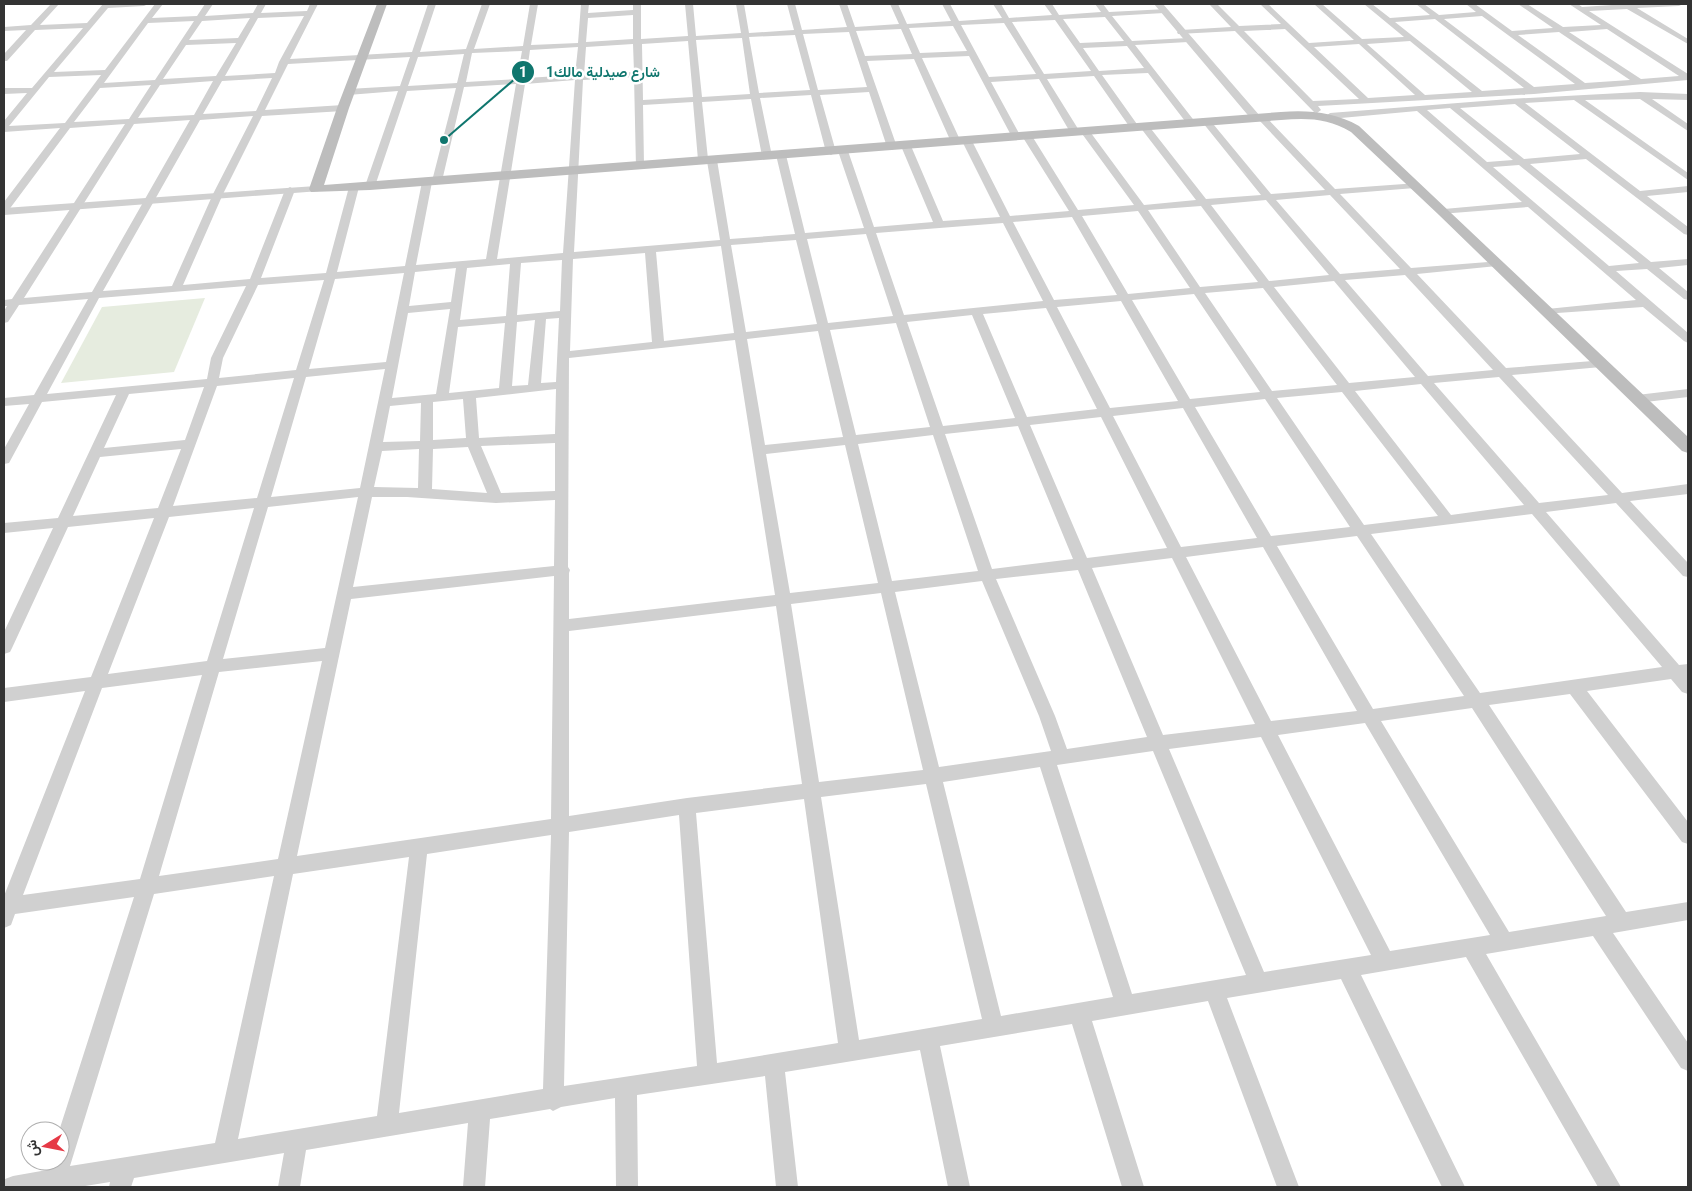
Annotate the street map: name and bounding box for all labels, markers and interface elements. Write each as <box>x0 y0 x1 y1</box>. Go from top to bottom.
callout: شارع صيدلية مالك1 <box>511 58 669 87</box>
text: 1 <box>519 63 527 81</box>
text: شارع صيدلية مالك1 <box>546 64 660 82</box>
north arrow <box>20 1121 70 1171</box>
text: ش <box>23 1138 43 1158</box>

